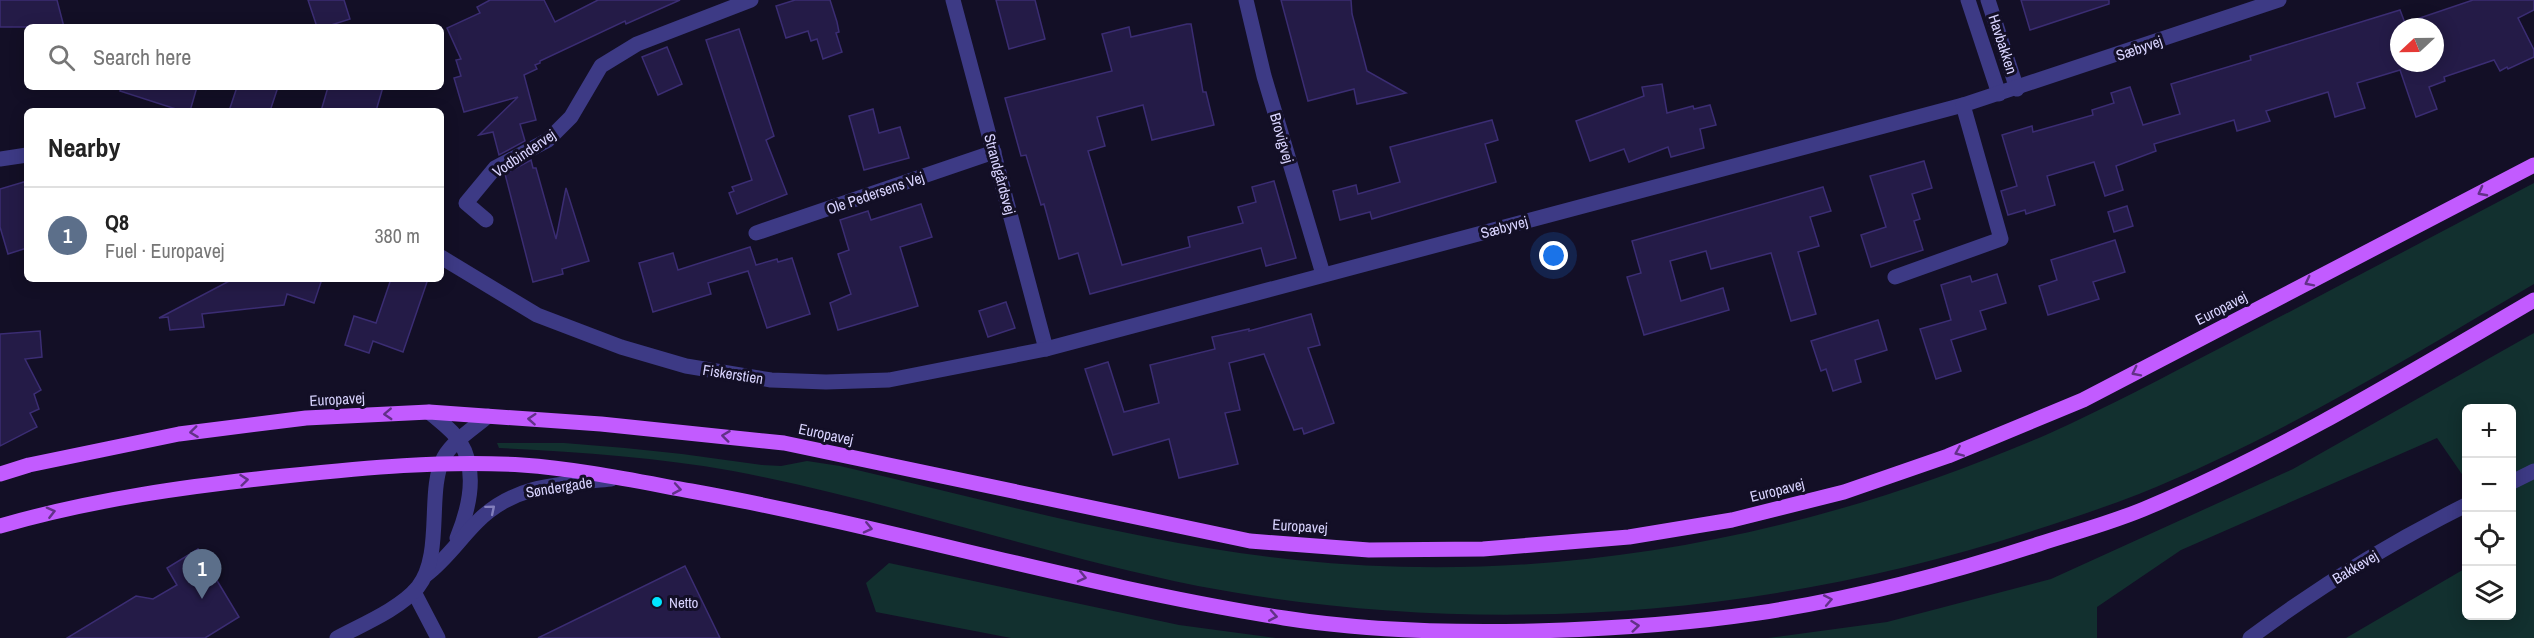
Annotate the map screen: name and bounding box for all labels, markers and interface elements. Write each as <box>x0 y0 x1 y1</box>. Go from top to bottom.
street label: Havbakken <box>1984 11 2022 77</box>
north arrow <box>2390 18 2444 72</box>
search box <box>24 24 444 90</box>
street label: Sæbyvej <box>2113 30 2165 66</box>
icon: search <box>45 41 78 74</box>
text: Search here <box>93 42 191 72</box>
street label: Brovigvej <box>1265 110 1299 166</box>
street label: Vodbindervej <box>488 124 560 182</box>
text: Nearby <box>48 130 120 165</box>
street label: Strandgårdsvej <box>979 131 1021 217</box>
street label: Ole Pedersens Vej <box>823 166 927 220</box>
one-way arrow <box>2478 185 2488 196</box>
text: Q8 <box>105 207 129 237</box>
street label: Sæbyvej <box>1478 211 1530 243</box>
text: 1 <box>63 222 72 249</box>
text: 380 m <box>374 222 420 249</box>
text: Fuel · Europavej <box>105 237 224 264</box>
your location <box>1539 241 1568 270</box>
one-way arrow <box>2305 275 2316 286</box>
street label: Europavej <box>2192 286 2250 330</box>
street label: Fiskerstien <box>701 359 765 389</box>
one-way arrow <box>2132 365 2143 376</box>
street label: Europavej <box>309 387 365 411</box>
map controls <box>2462 404 2516 620</box>
button: + <box>2462 404 2516 458</box>
one-way arrow <box>383 408 392 421</box>
one-way arrow <box>527 413 536 426</box>
street label: Europavej <box>797 418 855 450</box>
one-way arrow <box>189 426 198 438</box>
one-way arrow <box>722 430 731 443</box>
one-way arrow <box>1954 445 1965 457</box>
button: − <box>2462 458 2516 512</box>
street label: Søndergade <box>524 471 594 503</box>
street label: Europavej <box>1748 473 1806 507</box>
one-way arrow <box>240 474 249 487</box>
one-way arrow <box>672 482 681 494</box>
one-way arrow <box>46 506 56 519</box>
one-way arrow <box>484 506 495 517</box>
button: locate <box>2462 512 2516 566</box>
street label: Europavej <box>1272 514 1328 538</box>
one-way arrow <box>862 521 872 534</box>
street label: Bakkevej <box>2328 545 2382 589</box>
pin: 1 <box>182 550 222 599</box>
button: layers <box>2462 566 2516 620</box>
one-way arrow <box>1077 569 1087 582</box>
place label: Netto <box>669 592 699 613</box>
one-way arrow <box>1823 594 1833 607</box>
marker: Netto <box>650 595 664 609</box>
one-way arrow <box>1268 609 1278 622</box>
one-way arrow <box>1630 620 1640 633</box>

